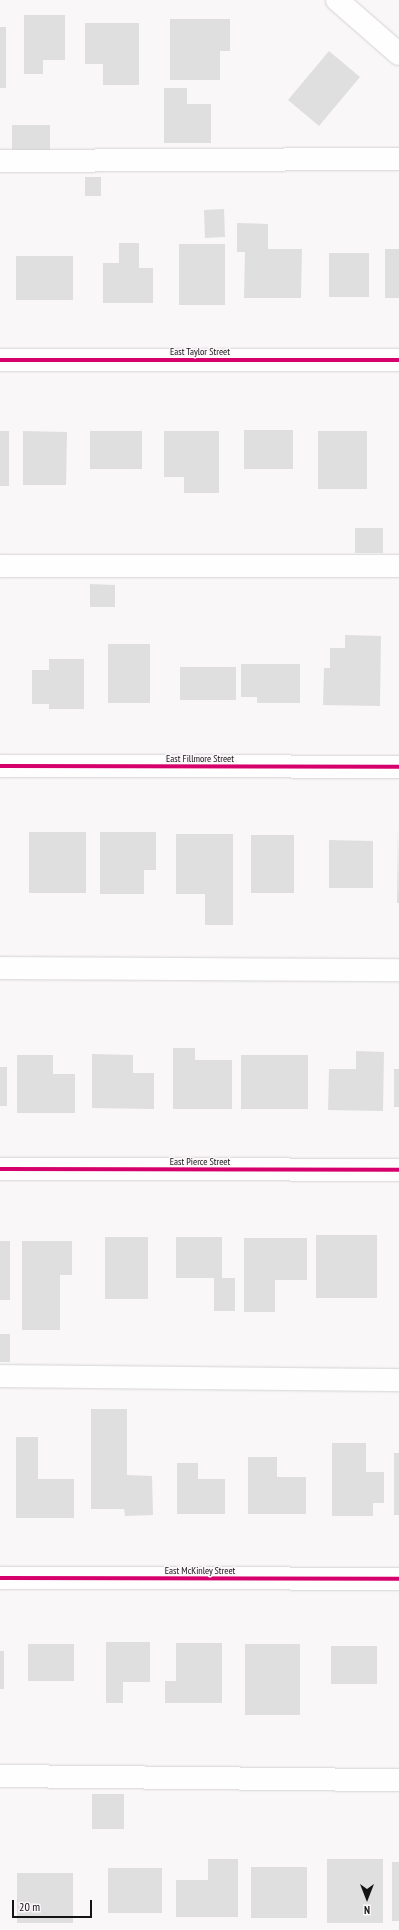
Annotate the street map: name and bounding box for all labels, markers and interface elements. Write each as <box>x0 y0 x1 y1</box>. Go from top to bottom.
street label: East Taylor Street <box>170 346 230 358</box>
street label: East Fillmore Street <box>166 753 234 765</box>
street label: East Pierce Street <box>170 1156 230 1168</box>
street label: East McKinley Street <box>165 1565 235 1577</box>
north arrow <box>347 1878 387 1918</box>
scale bar <box>14 1892 94 1918</box>
text: 20 m <box>19 1899 40 1914</box>
text: N <box>364 1903 370 1917</box>

